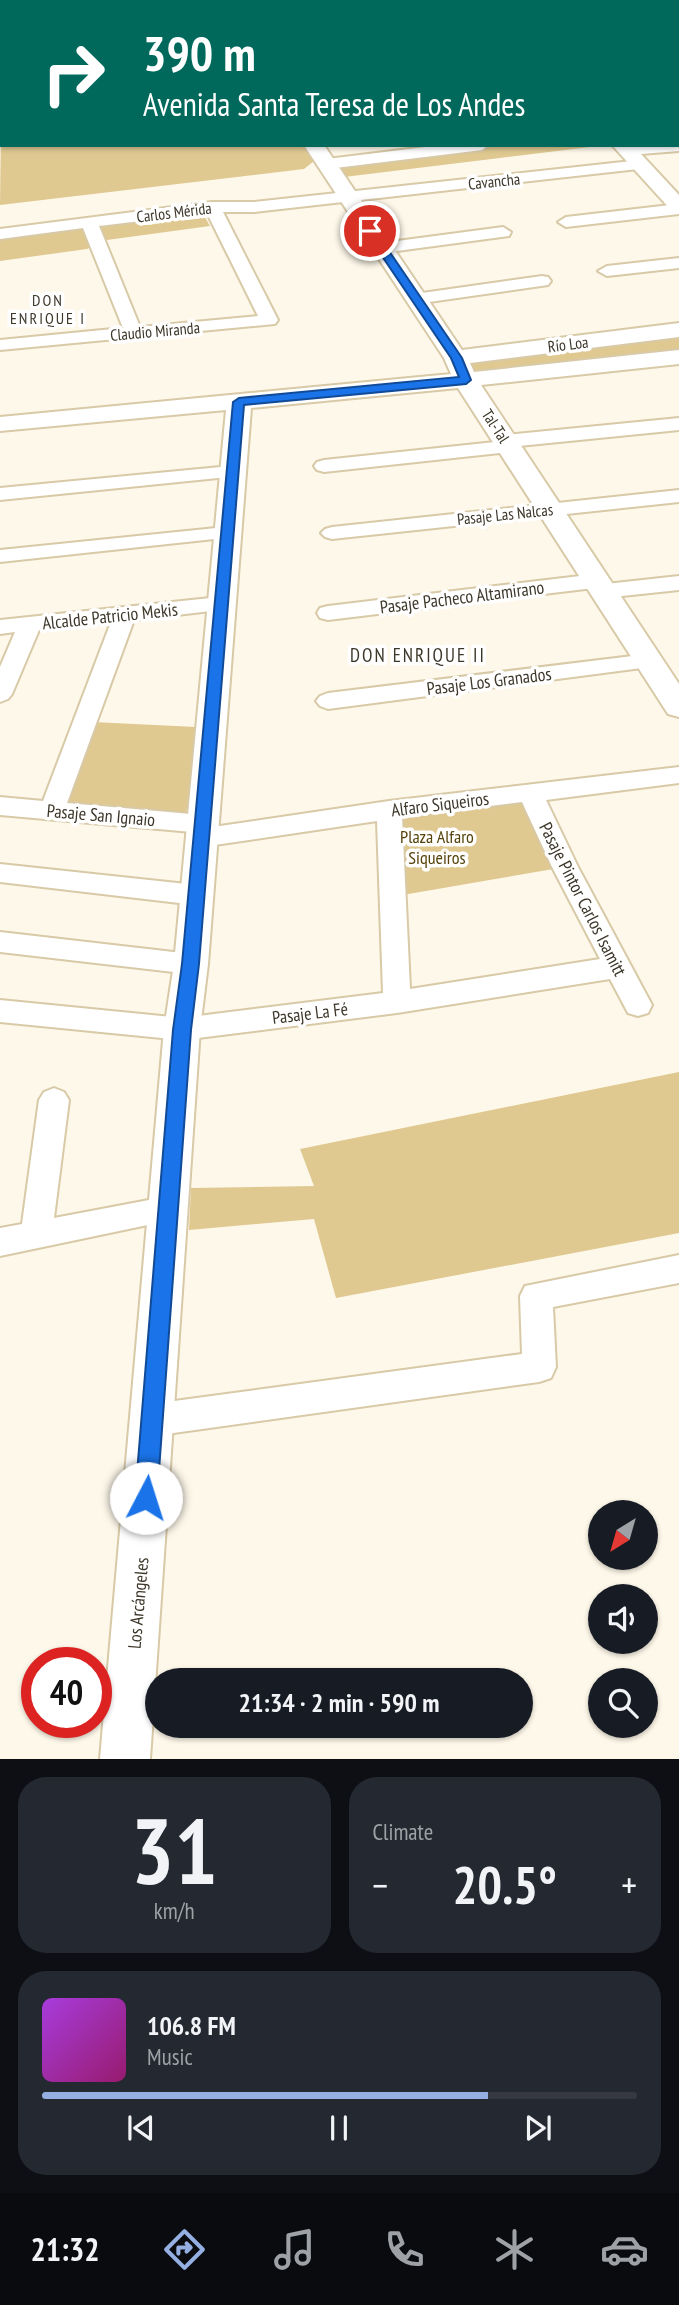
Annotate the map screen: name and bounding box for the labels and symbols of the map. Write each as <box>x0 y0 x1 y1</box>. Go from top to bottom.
street label: Cavancha <box>467 168 521 194</box>
street label: Carlos Mérida <box>135 197 213 227</box>
pin <box>340 201 400 261</box>
district label: DON ENRIQUE I <box>10 290 86 328</box>
street label: Claudio Miranda <box>109 317 201 345</box>
street label: Río Loa <box>547 332 589 356</box>
street label: Tal-Tal <box>478 405 514 447</box>
street label: Pasaje Las Nalcas <box>456 499 554 529</box>
street label: Pasaje Pacheco Altamirano <box>379 575 546 618</box>
street label: Alcalde Patricio Mekis <box>41 597 179 635</box>
district label: DON ENRIQUE II <box>350 643 486 667</box>
street label: Pasaje Los Granados <box>425 662 553 700</box>
street label: Alfaro Siqueiros <box>390 787 490 821</box>
street label: Pasaje San Ignaio <box>46 799 156 831</box>
street label: Pasaje Pintor Carlos Isamitt <box>534 818 632 980</box>
park label: Plaza Alfaro Siqueiros <box>400 825 474 869</box>
street label: Pasaje La Fé <box>271 997 349 1029</box>
position arrow <box>109 1461 183 1535</box>
north arrow <box>588 1500 658 1570</box>
street label: Los Arcángeles <box>123 1556 153 1650</box>
speed limit sign: 40 <box>21 1647 112 1738</box>

